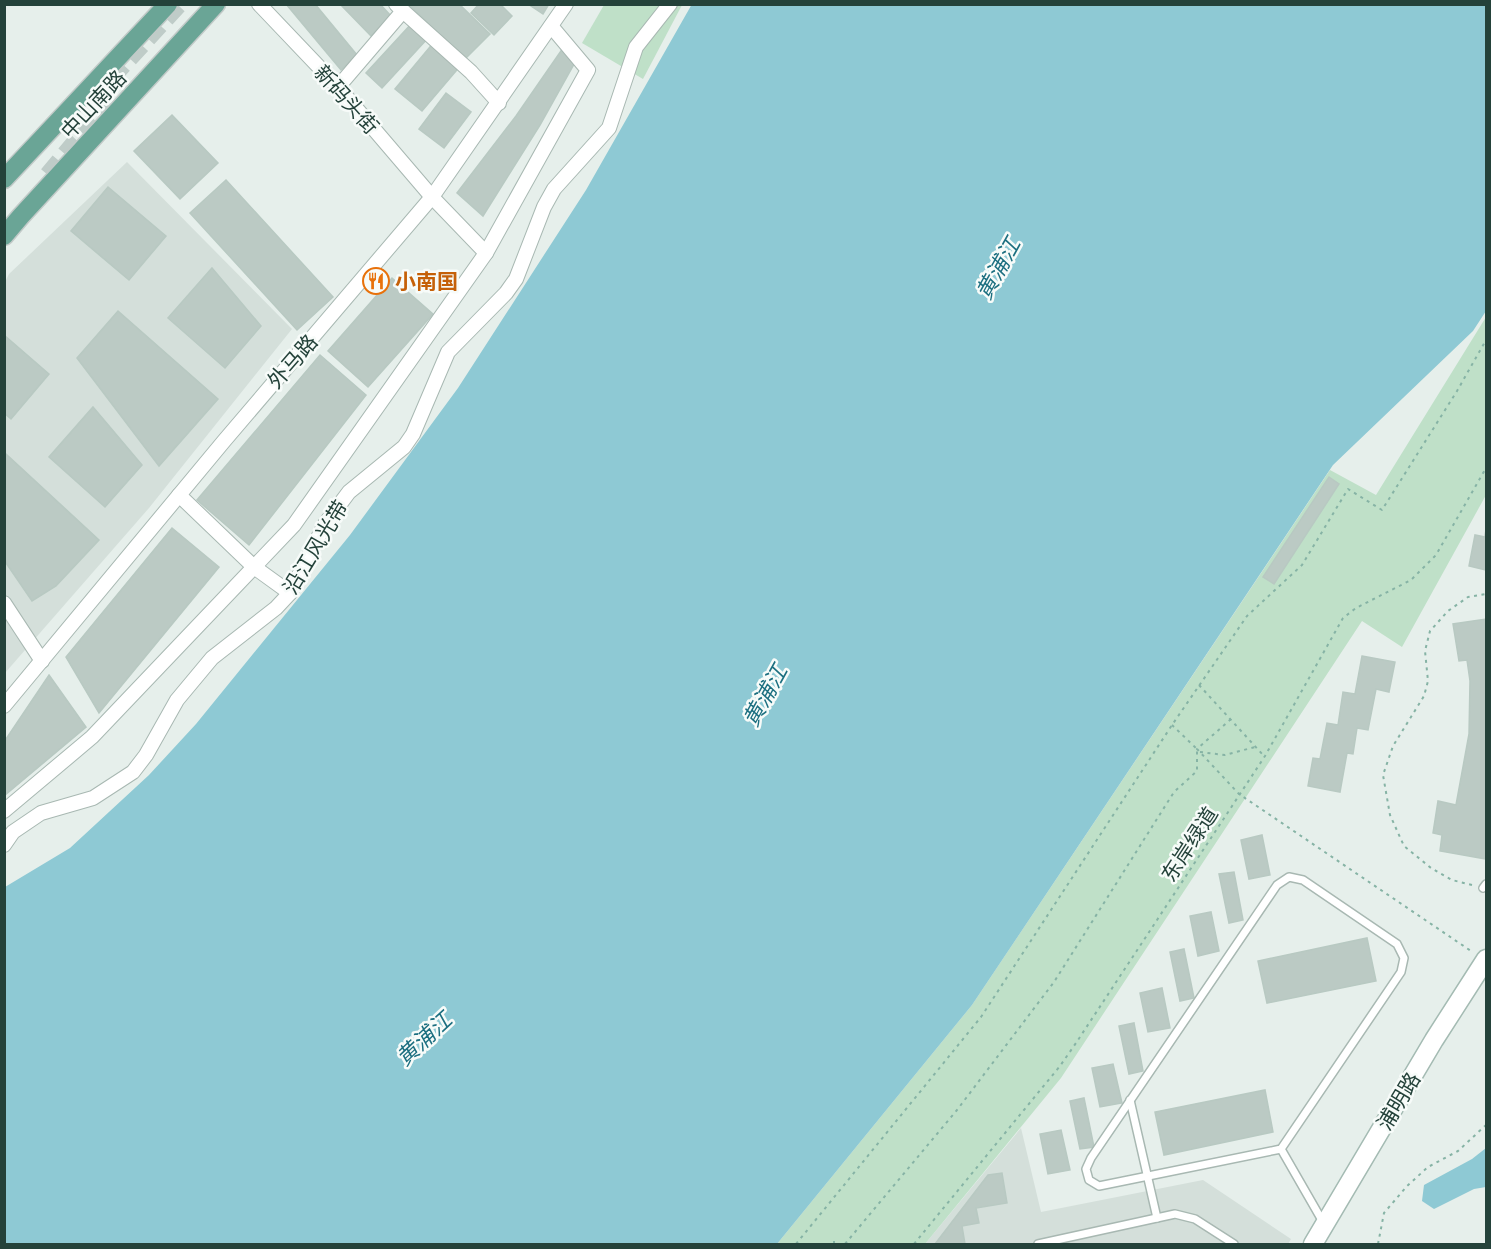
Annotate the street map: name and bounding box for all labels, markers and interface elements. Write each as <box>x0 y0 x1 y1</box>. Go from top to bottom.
street label: 新码头街 <box>308 58 386 140</box>
street label: 中山南路 <box>54 64 132 144</box>
water label: 黄浦江 <box>968 230 1027 304</box>
restaurant icon: 小南国 <box>361 266 391 296</box>
place label: 小南国 <box>395 267 458 295</box>
street label: 外马路 <box>261 328 323 394</box>
street label: 沿江风光带 <box>276 495 354 599</box>
water label: 黄浦江 <box>735 657 794 731</box>
street label: 东岸绿道 <box>1154 801 1224 887</box>
water label: 黄浦江 <box>389 1003 459 1071</box>
street label: 浦明路 <box>1370 1067 1426 1135</box>

